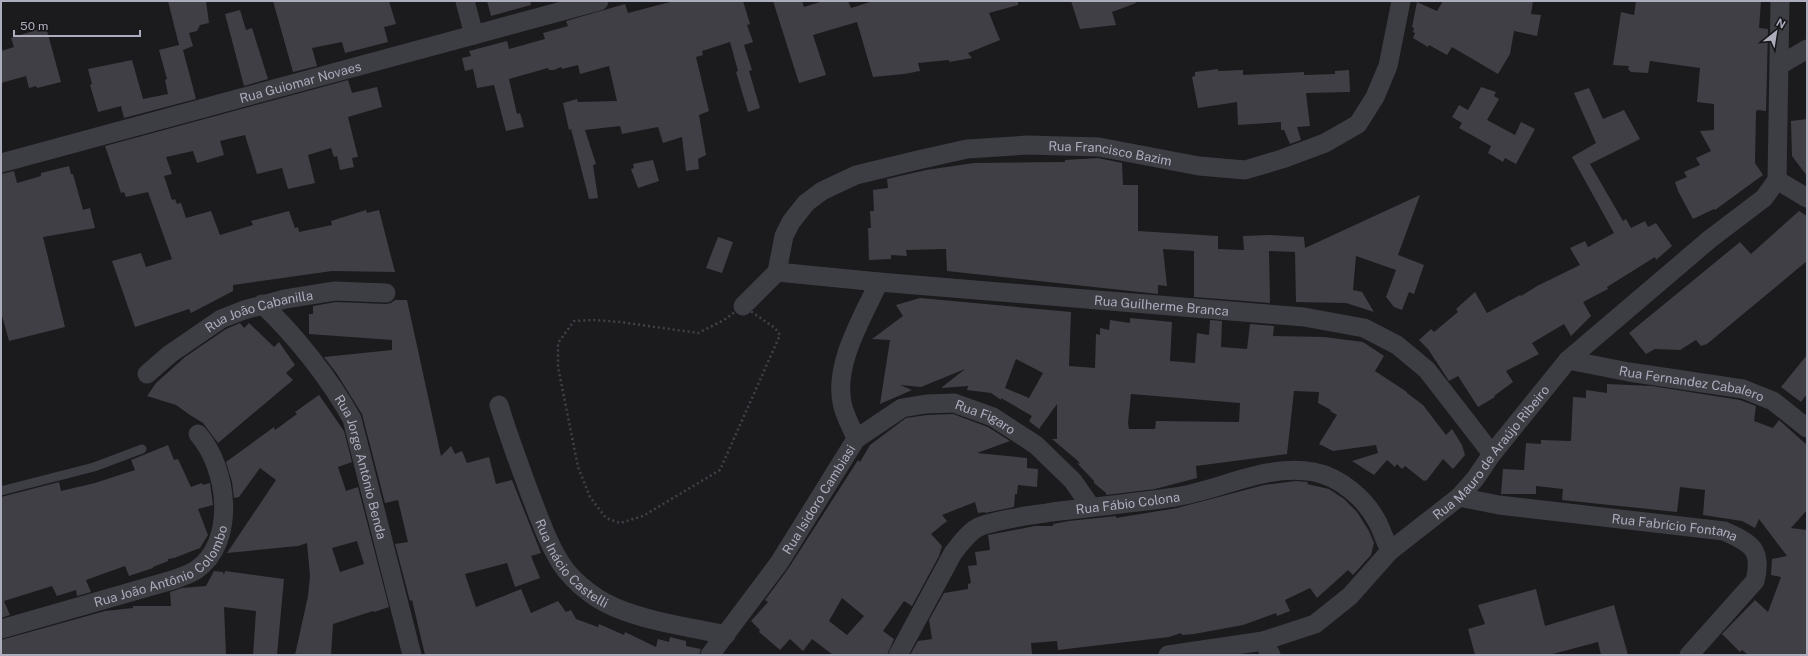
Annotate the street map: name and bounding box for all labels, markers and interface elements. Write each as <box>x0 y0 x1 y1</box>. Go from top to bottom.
scale bar <box>14 12 140 38</box>
north arrow <box>1756 12 1796 52</box>
text: N <box>1774 16 1788 31</box>
text: 50 m <box>20 19 48 33</box>
street label: Rua Guiomar Novaes <box>238 59 363 106</box>
street label: Rua Francisco Bazim <box>1048 139 1173 169</box>
street label: Rua João Cabanilla <box>202 288 314 336</box>
street label: Rua Guilherme Branca <box>1094 293 1229 319</box>
street label: Rua Fernandez Cabalero <box>1618 363 1766 405</box>
street label: Rua Mauro de Araújo Ribeiro <box>1430 383 1552 523</box>
street label: Rua Jorge Antônio Benda <box>331 392 389 541</box>
street label: Rua Figaro <box>953 397 1018 437</box>
street label: Rua Isidoro Cambiasi <box>779 442 859 557</box>
street label: Rua Fábio Colona <box>1075 489 1181 517</box>
street label: Rua Fabrício Fontana <box>1611 511 1740 544</box>
street label: Rua Inácio Castelli <box>532 517 611 611</box>
street label: Rua João Antônio Colombo <box>92 524 230 610</box>

